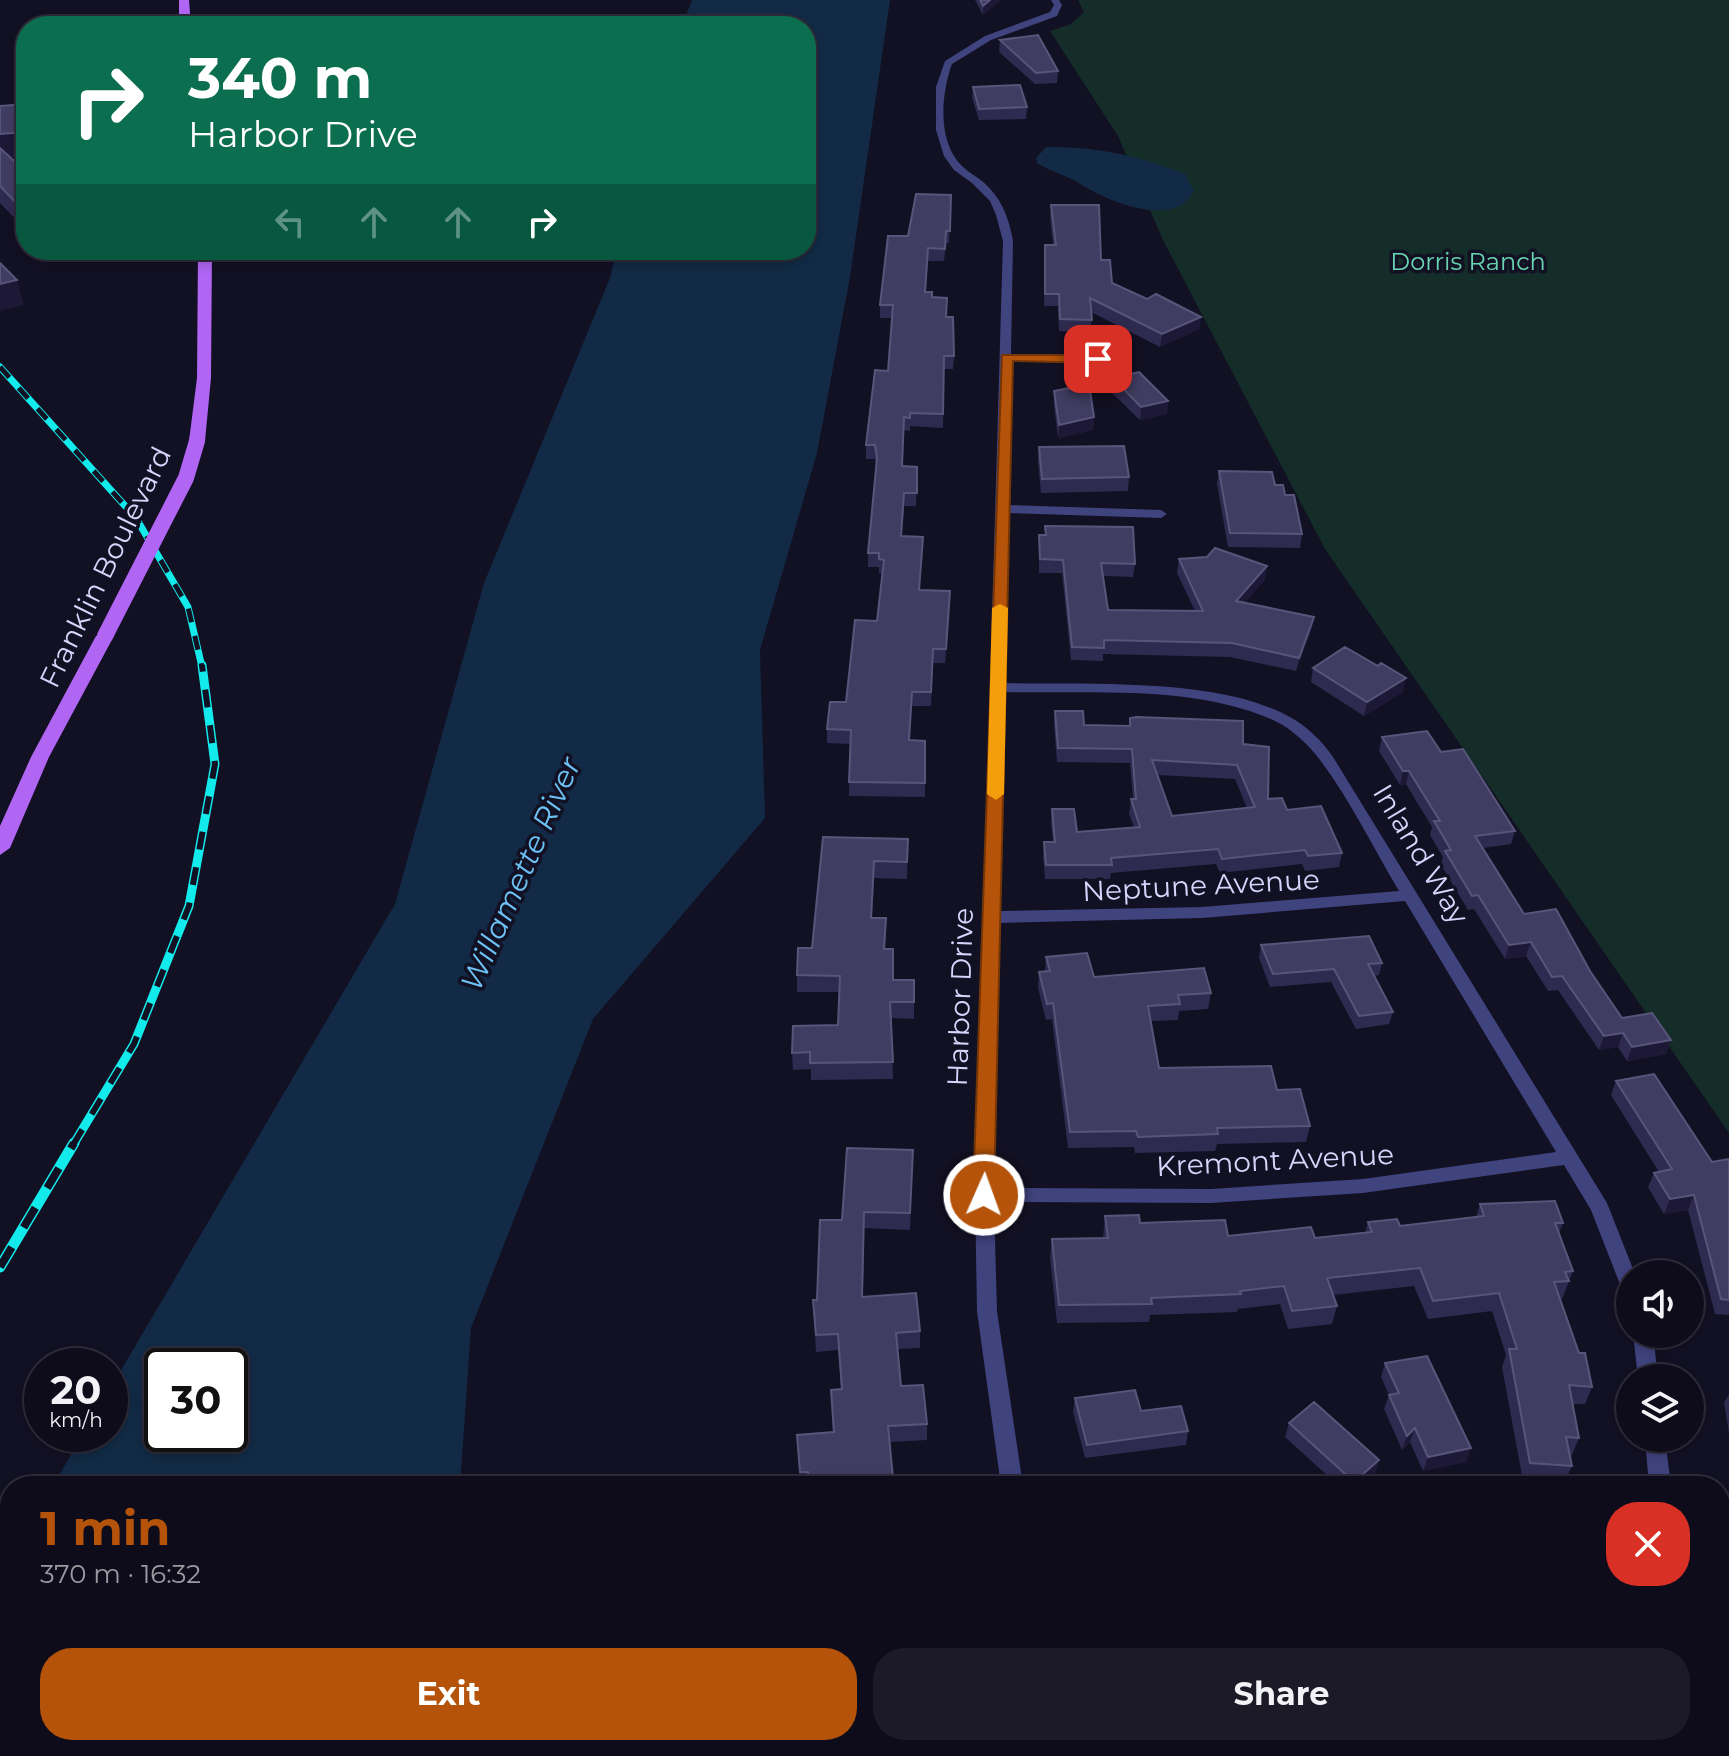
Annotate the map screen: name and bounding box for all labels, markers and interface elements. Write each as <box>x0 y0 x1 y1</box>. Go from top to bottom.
text: 340 m <box>188 44 372 112</box>
icon: right <box>56 48 160 152</box>
text: Harbor Drive <box>188 112 418 156</box>
icon: left <box>268 200 312 244</box>
icon: ahead <box>352 200 396 244</box>
icon: ahead <box>436 200 480 244</box>
icon: right <box>520 200 564 244</box>
park label: Dorris Ranch <box>1390 247 1546 276</box>
pin <box>1064 325 1132 393</box>
icon: arrive <box>1076 337 1120 381</box>
street label: Franklin Boulevard <box>32 441 178 693</box>
water label: Willamette River <box>452 750 589 996</box>
street label: Inland Way <box>1366 778 1477 931</box>
street label: Neptune Avenue <box>1081 862 1321 908</box>
street label: Harbor Drive <box>940 907 980 1087</box>
street label: Kremont Avenue <box>1155 1137 1395 1183</box>
position arrow <box>942 1153 1026 1237</box>
map controls <box>1616 1260 1704 1452</box>
button: sound <box>1616 1260 1704 1348</box>
speed limit sign: 30 <box>144 1348 248 1452</box>
button: layers <box>1616 1364 1704 1452</box>
text: 20 <box>51 1365 101 1414</box>
text: km/h <box>49 1408 103 1432</box>
text: 1 min <box>40 1499 170 1557</box>
button: close <box>1606 1502 1690 1586</box>
text: 370 m · 16:32 <box>40 1558 201 1590</box>
button: Exit <box>40 1648 857 1740</box>
button: Share <box>873 1648 1690 1740</box>

